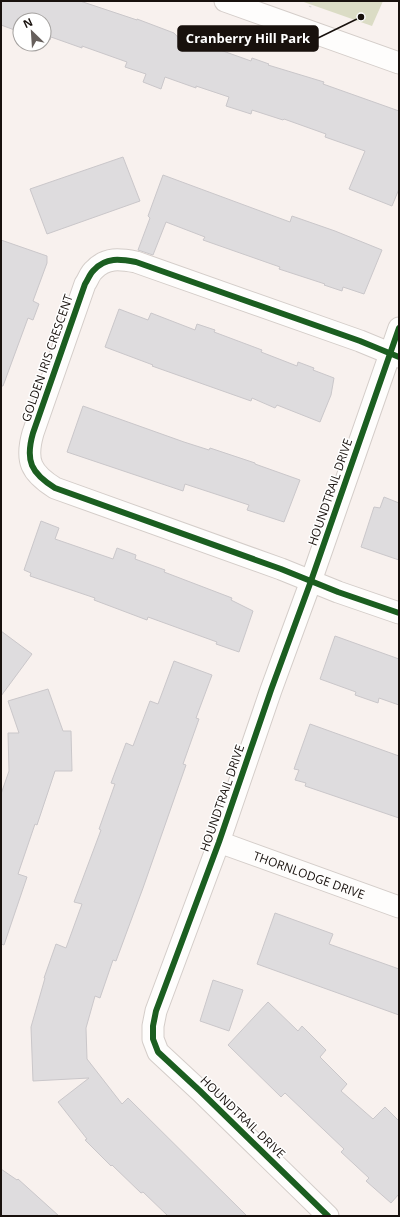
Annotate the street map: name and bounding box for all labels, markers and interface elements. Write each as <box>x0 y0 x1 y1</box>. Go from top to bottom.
north arrow <box>12 12 52 52</box>
text: N <box>20 14 35 31</box>
callout: Cranberry Hill Park <box>178 26 318 51</box>
text: Cranberry Hill Park <box>186 29 311 47</box>
street label: GOLDEN IRIS CRESCENT <box>17 292 77 424</box>
street label: HOUNDTRAIL DRIVE <box>304 436 356 548</box>
street label: HOUNDTRAIL DRIVE <box>196 742 248 854</box>
street label: THORNLODGE DRIVE <box>251 847 367 903</box>
street label: HOUNDTRAIL DRIVE <box>197 1072 289 1162</box>

